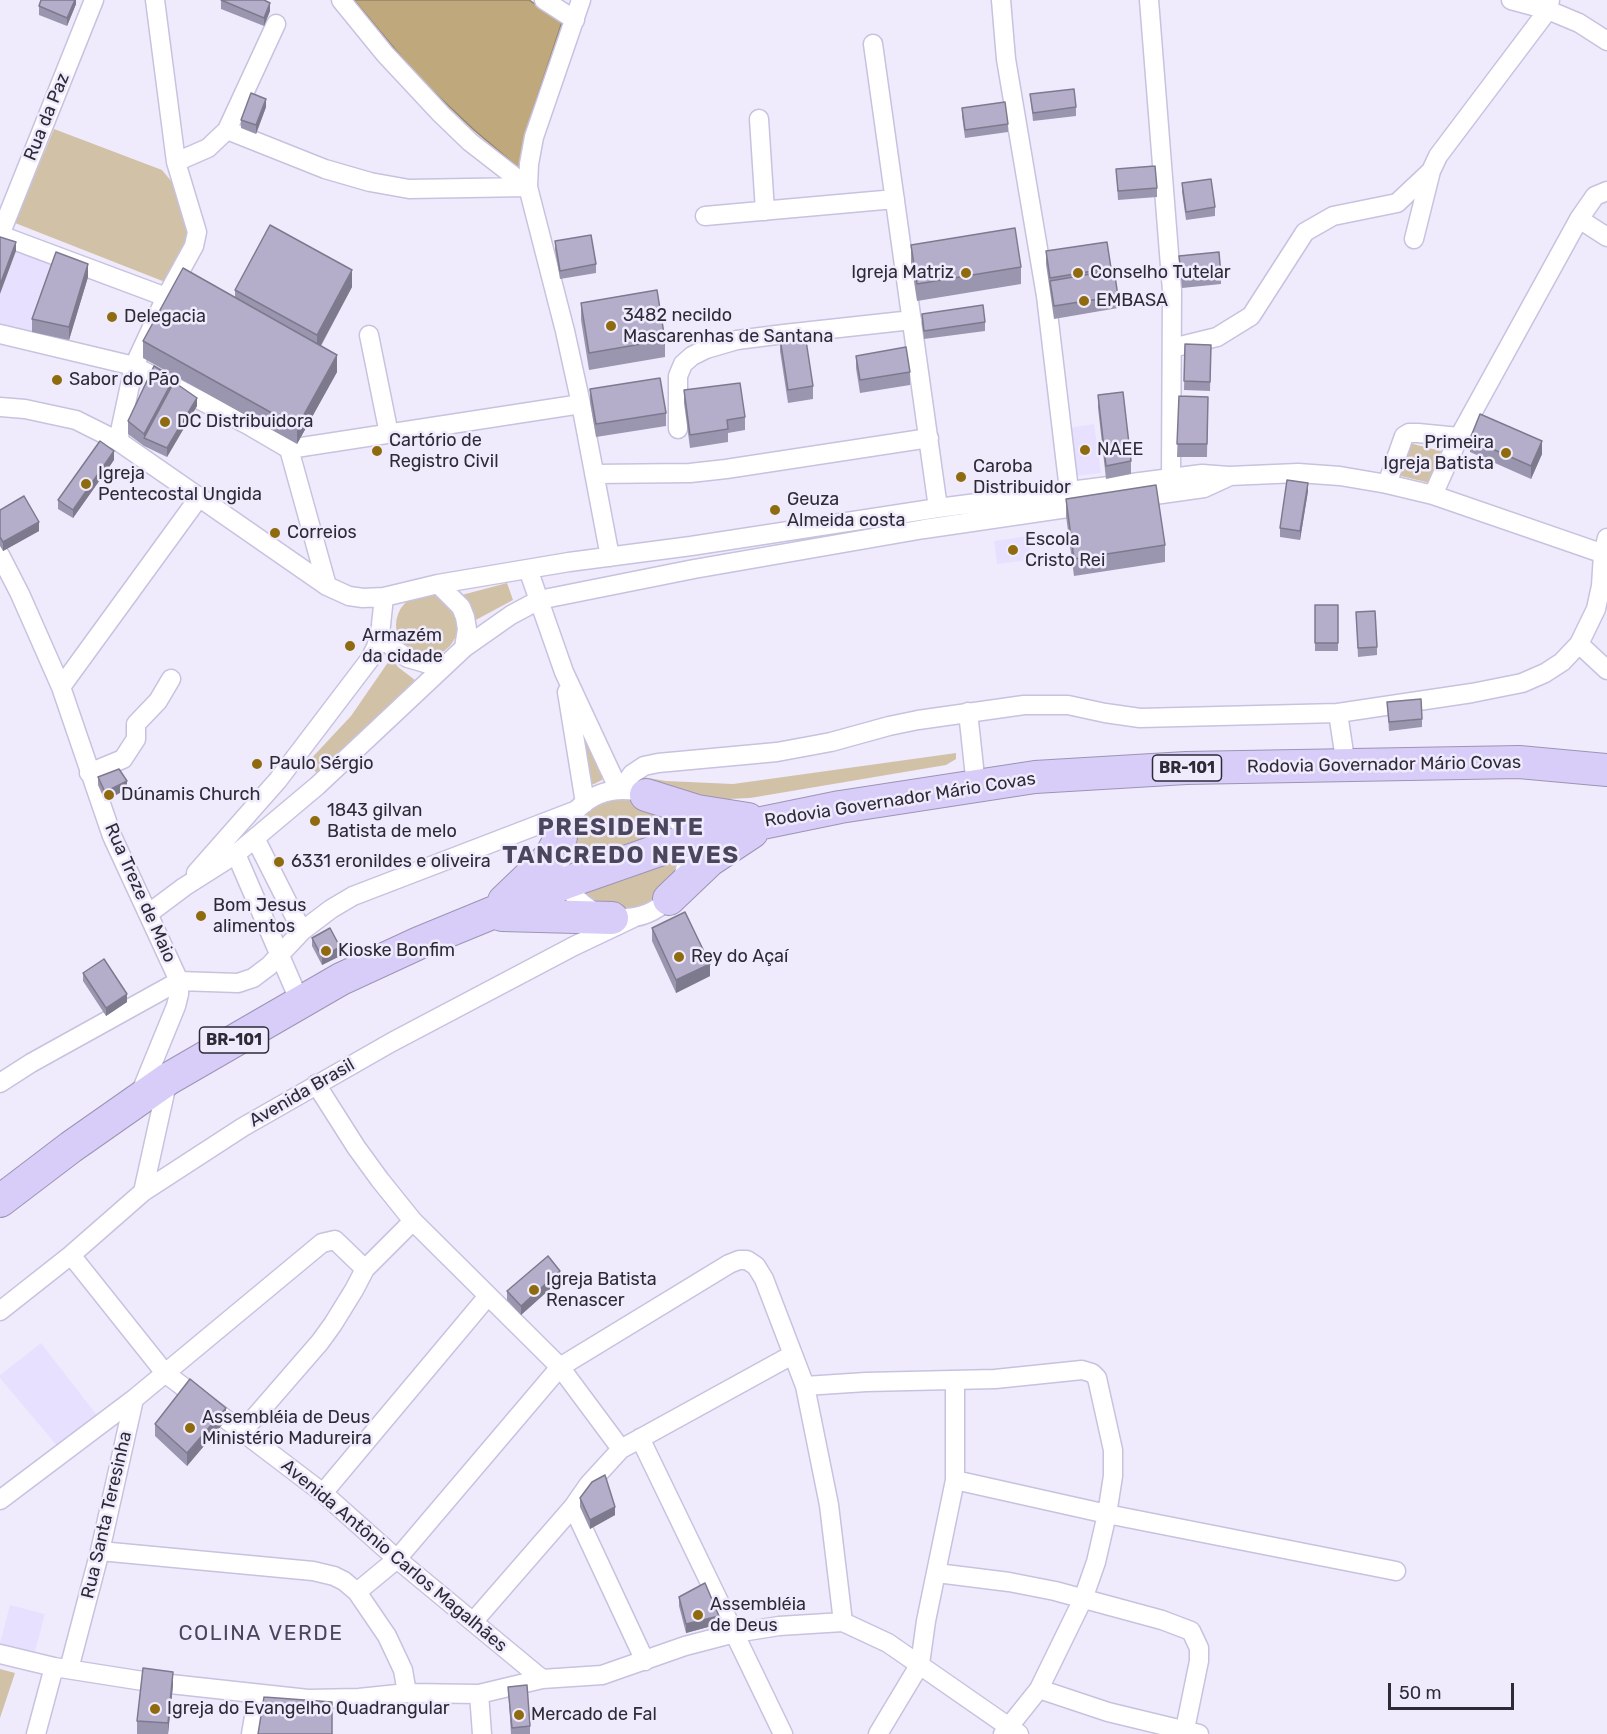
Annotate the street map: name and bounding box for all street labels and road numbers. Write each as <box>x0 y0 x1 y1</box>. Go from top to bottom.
street label: Rua da Paz <box>20 70 74 164</box>
street label: Rodovia Governador Mário Covas <box>1247 752 1521 778</box>
road number: BR-101 <box>1152 755 1222 781</box>
street label: Rodovia Governador Mário Covas <box>763 768 1037 832</box>
street label: Rua Treze de Maio <box>100 820 180 966</box>
road number: BR-101 <box>200 1027 268 1053</box>
street label: Avenida Brasil <box>245 1054 359 1132</box>
street label: Rua Santa Teresinha <box>77 1429 137 1601</box>
street label: Avenida Antônio Carlos Magalhães <box>277 1455 511 1657</box>

